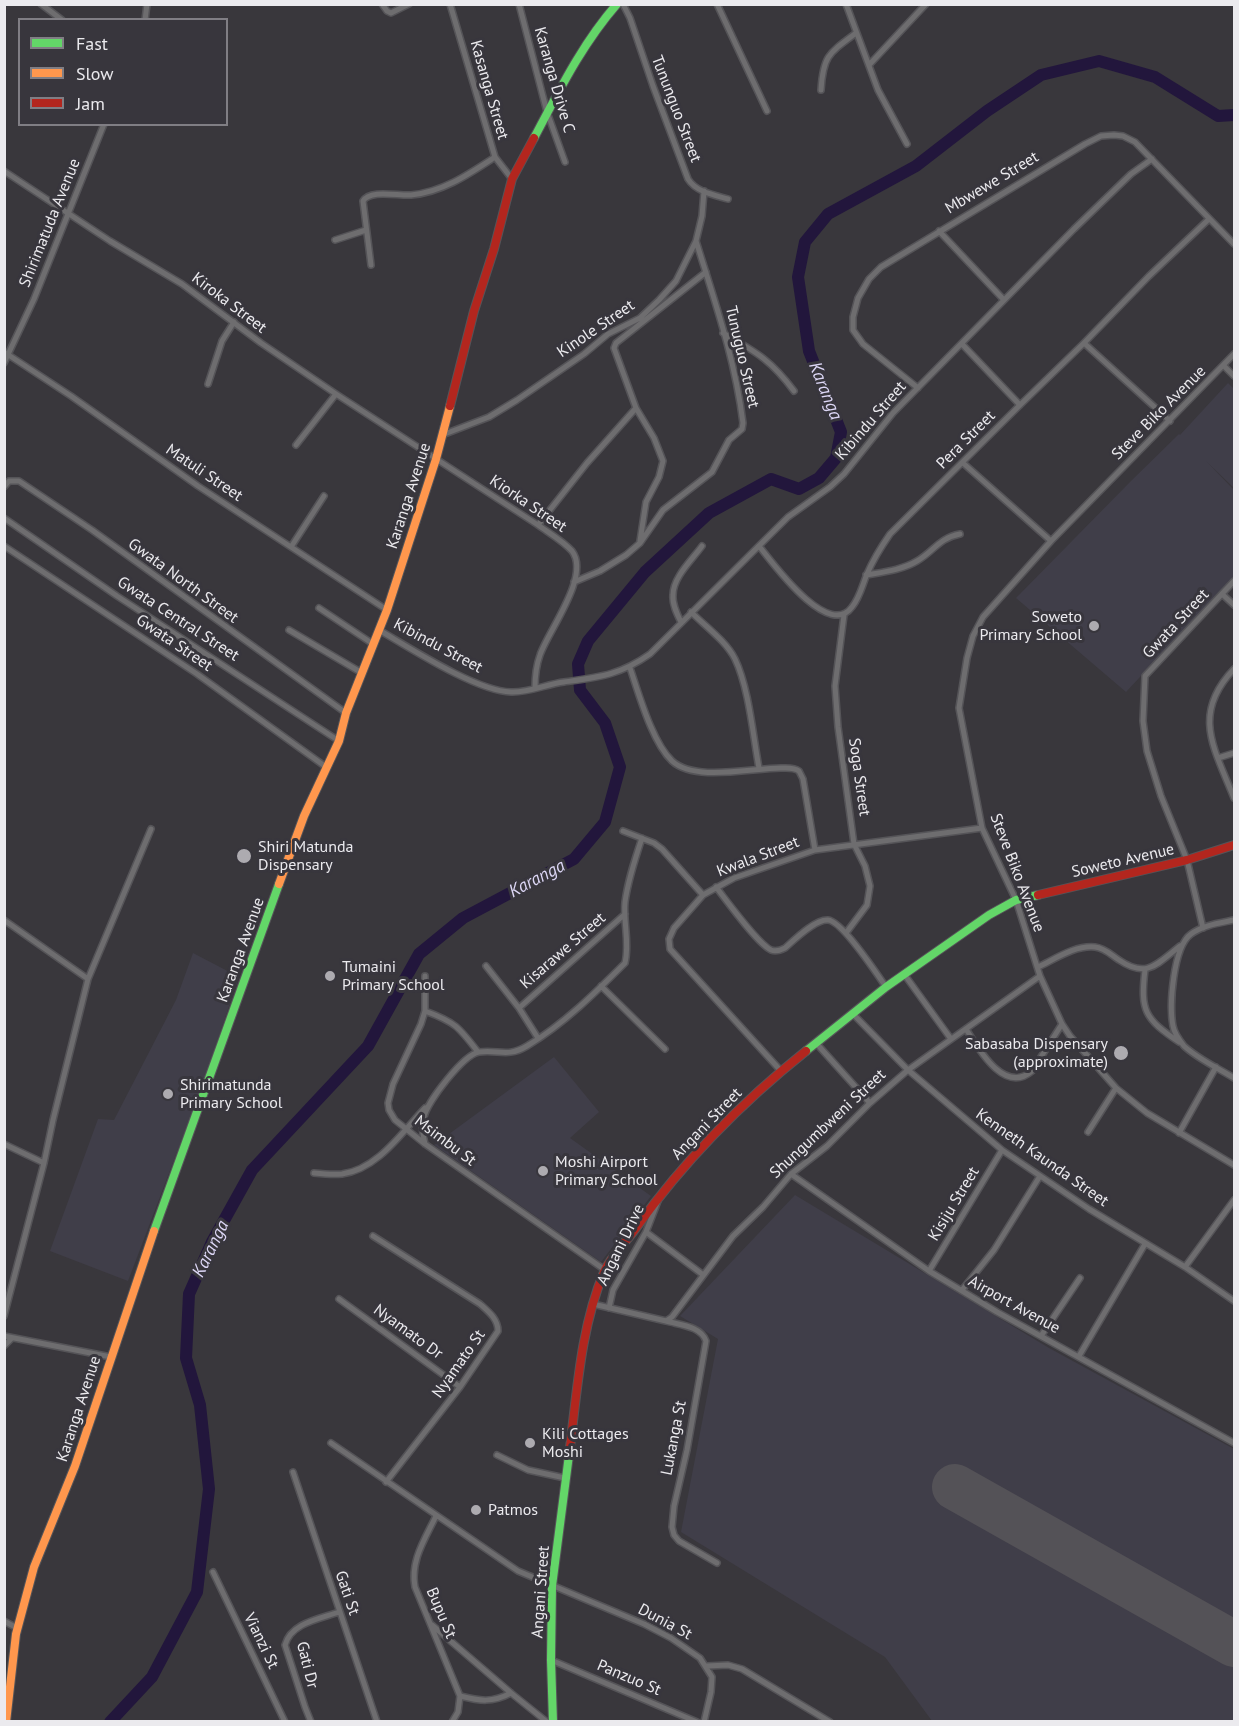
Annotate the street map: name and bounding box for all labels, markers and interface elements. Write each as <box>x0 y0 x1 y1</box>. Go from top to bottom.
legend <box>18 18 228 126</box>
street label: Karanga Drive C <box>530 25 578 135</box>
text: Fast <box>76 32 108 55</box>
street label: Kasanga Street <box>466 38 512 142</box>
street label: Tununguo Street <box>647 53 705 165</box>
text: Slow <box>76 62 114 85</box>
text: Jam <box>76 92 105 115</box>
street label: Mbwewe Street <box>942 148 1042 218</box>
street label: Shirimatuda Avenue <box>15 156 85 290</box>
street label: Kiroka Street <box>188 269 270 337</box>
street label: Kinole Street <box>554 296 638 362</box>
street label: Tunuguo Street <box>721 304 763 410</box>
water label: Karanga <box>804 359 846 423</box>
street label: Steve Biko Avenue <box>1108 362 1210 464</box>
street label: Kibindu Street <box>832 378 910 464</box>
street label: Pera Street <box>933 407 999 473</box>
street label: Matuli Street <box>162 440 246 506</box>
street label: Karanga Avenue <box>383 441 435 551</box>
street label: Kiorka Street <box>486 471 570 537</box>
street label: Gwata North Street <box>124 535 242 627</box>
street label: Gwata Central Street <box>114 573 242 665</box>
street label: Gwata Street <box>1139 585 1213 663</box>
place label: Soweto Primary School <box>980 607 1082 645</box>
street label: Gwata Street <box>132 610 216 676</box>
street label: Kibindu Street <box>390 614 486 678</box>
marker: Soweto Primary School <box>1087 619 1101 633</box>
street label: Soga Street <box>844 737 874 817</box>
street label: Steve Biko Avenue <box>986 811 1048 935</box>
street label: Kwala Street <box>714 833 802 881</box>
place label: Shiri Matunda Dispensary <box>258 837 353 875</box>
street label: Soweto Avenue <box>1070 840 1176 882</box>
marker: Shiri Matunda Dispensary <box>235 847 253 865</box>
water label: Karanga <box>505 855 569 903</box>
street label: Karanga Avenue <box>213 895 269 1005</box>
street label: Kisarawe Street <box>516 909 610 993</box>
place label: Tumaini Primary School <box>342 957 444 995</box>
marker: Tumaini Primary School <box>323 969 337 983</box>
place label: Sabasaba Dispensary (approximate) <box>965 1034 1108 1072</box>
marker: Sabasaba Dispensary (approximate) <box>1112 1044 1130 1062</box>
street label: Shungumbweni Street <box>766 1065 890 1183</box>
place label: Shirimatunda Primary School <box>180 1075 282 1113</box>
street label: Angani Street <box>668 1084 746 1164</box>
marker: Shirimatunda Primary School <box>161 1087 175 1101</box>
street label: Kenneth Kaunda Street <box>972 1105 1112 1211</box>
street label: Msimbu St <box>410 1112 480 1170</box>
place label: Moshi Airport Primary School <box>555 1152 657 1190</box>
street label: Kisiju Street <box>924 1163 984 1245</box>
marker: Moshi Airport Primary School <box>536 1164 550 1178</box>
street label: Angani Drive <box>593 1201 649 1289</box>
water label: Karanga <box>188 1217 234 1281</box>
street label: Airport Avenue <box>965 1272 1063 1338</box>
street label: Nyamato Dr <box>370 1300 446 1364</box>
street label: Nyamato St <box>428 1326 490 1402</box>
street label: Karanga Avenue <box>53 1354 105 1464</box>
street label: Lukanga St <box>657 1399 691 1477</box>
place label: Kili Cottages Moshi <box>542 1424 629 1462</box>
marker: Kili Cottages Moshi <box>523 1436 537 1450</box>
place label: Patmos <box>488 1500 538 1520</box>
marker: Patmos <box>469 1503 483 1517</box>
street label: Angani Street <box>528 1545 554 1639</box>
street label: Gati St <box>330 1568 364 1618</box>
street label: Bupu St <box>422 1585 460 1641</box>
street label: Dunia St <box>635 1600 695 1644</box>
street label: Vianzi St <box>239 1610 283 1672</box>
street label: Gati Dr <box>292 1640 322 1690</box>
street label: Panzuo St <box>594 1656 664 1700</box>

